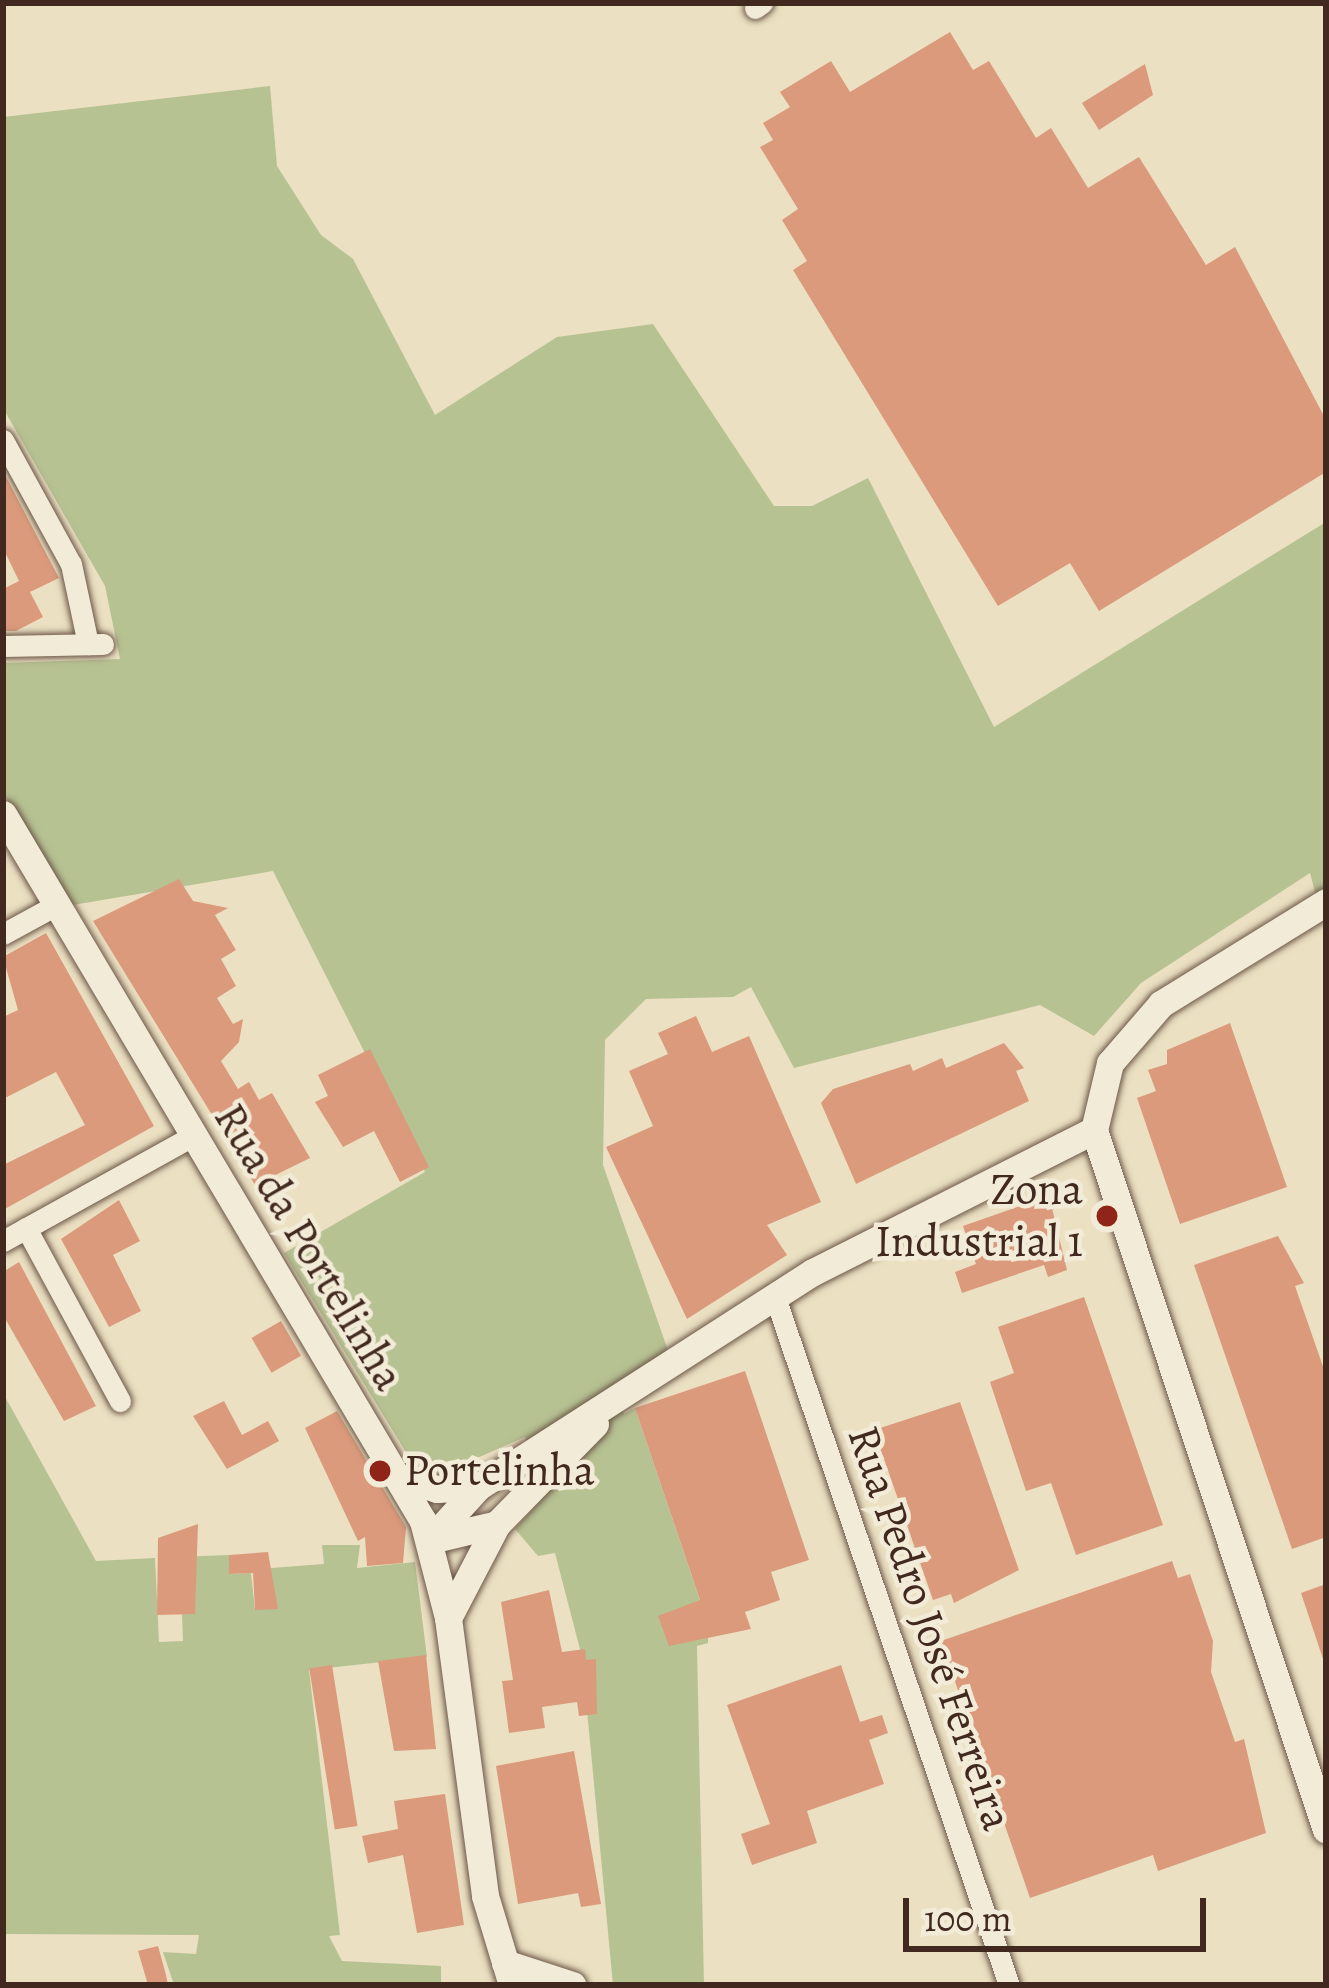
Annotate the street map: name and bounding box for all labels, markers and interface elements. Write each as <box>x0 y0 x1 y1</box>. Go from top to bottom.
street label: Rua da Portelinha <box>202 1094 416 1400</box>
place label: Zona Industrial 1 <box>875 1163 1083 1269</box>
marker: Zona Industrial 1 <box>1094 1203 1120 1229</box>
street label: Rua Pedro José Ferreira <box>835 1419 1025 1837</box>
place label: Portelinha <box>404 1444 595 1498</box>
marker: Portelinha <box>367 1458 393 1484</box>
scale bar <box>909 1874 1212 1948</box>
text: 100 m <box>924 1894 1012 1943</box>

